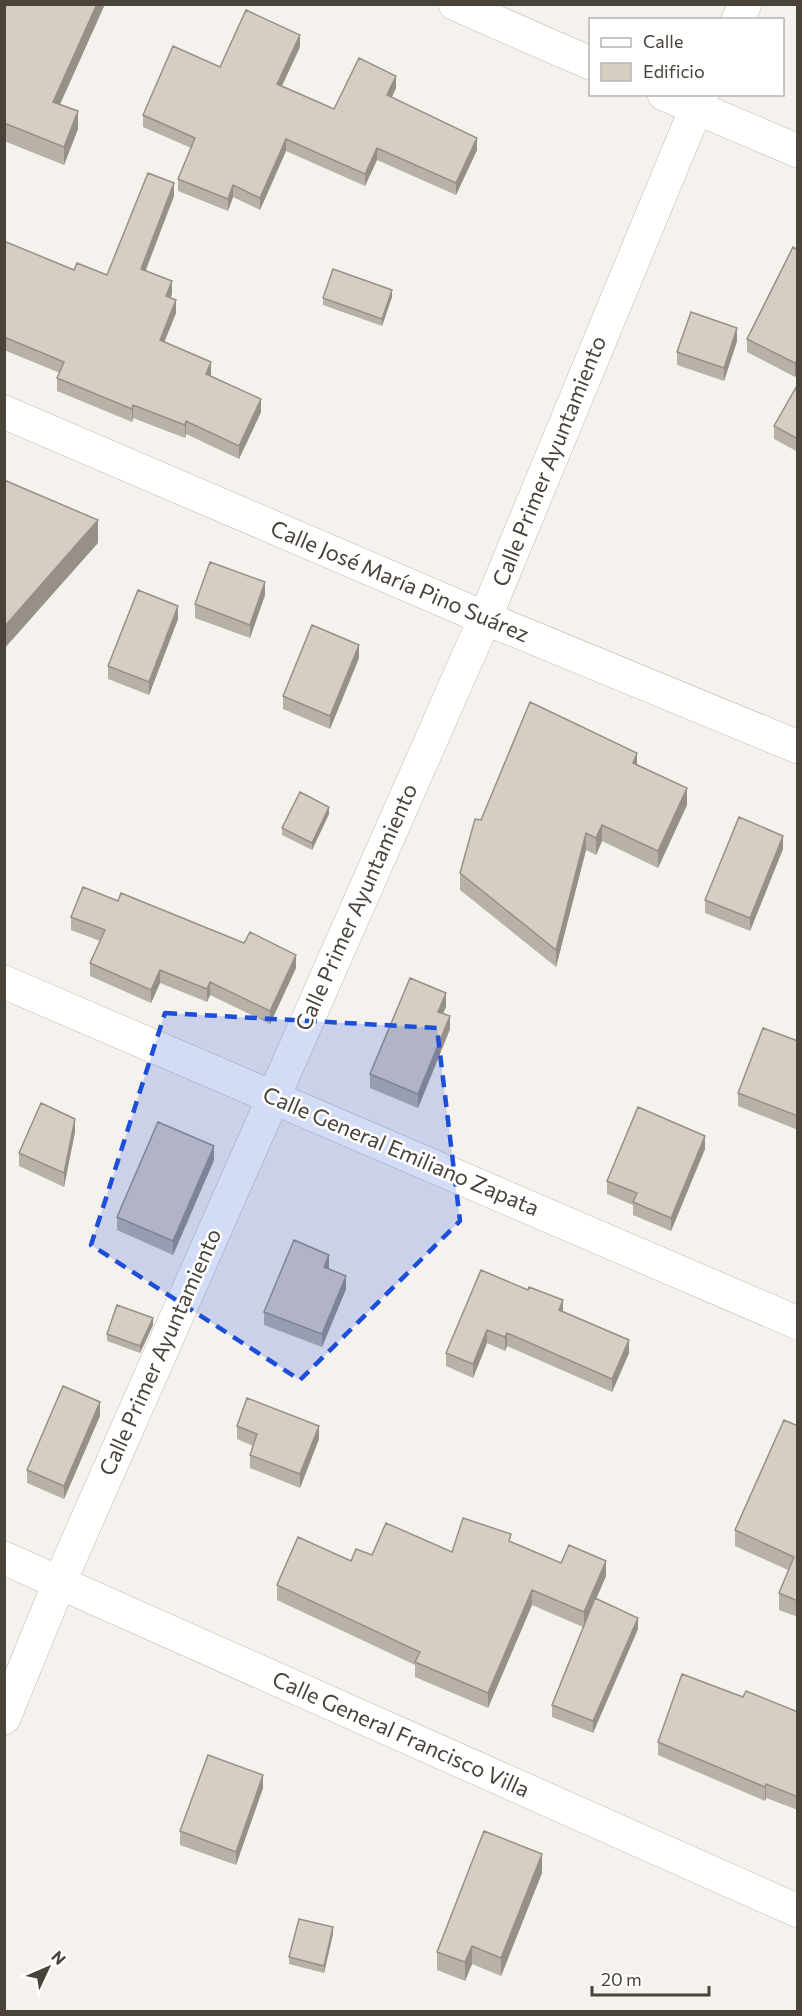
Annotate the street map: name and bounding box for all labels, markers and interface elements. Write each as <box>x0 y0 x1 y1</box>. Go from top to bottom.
legend <box>589 18 784 96</box>
text: Calle <box>643 30 683 52</box>
text: Edificio <box>643 60 705 82</box>
street label: Calle Primer Ayuntamiento <box>486 332 611 590</box>
street label: Calle José María Pino Suárez <box>267 514 534 647</box>
street label: Calle Primer Ayuntamiento <box>289 779 422 1035</box>
street label: Calle General Emiliano Zapata <box>259 1080 543 1221</box>
street label: Calle Primer Ayuntamiento <box>93 1224 226 1480</box>
street label: Calle General Francisco Villa <box>268 1665 534 1803</box>
north arrow <box>18 1938 78 1998</box>
text: N <box>48 1946 70 1968</box>
scale bar <box>592 1959 709 1997</box>
text: 20 m <box>601 1968 642 1990</box>

